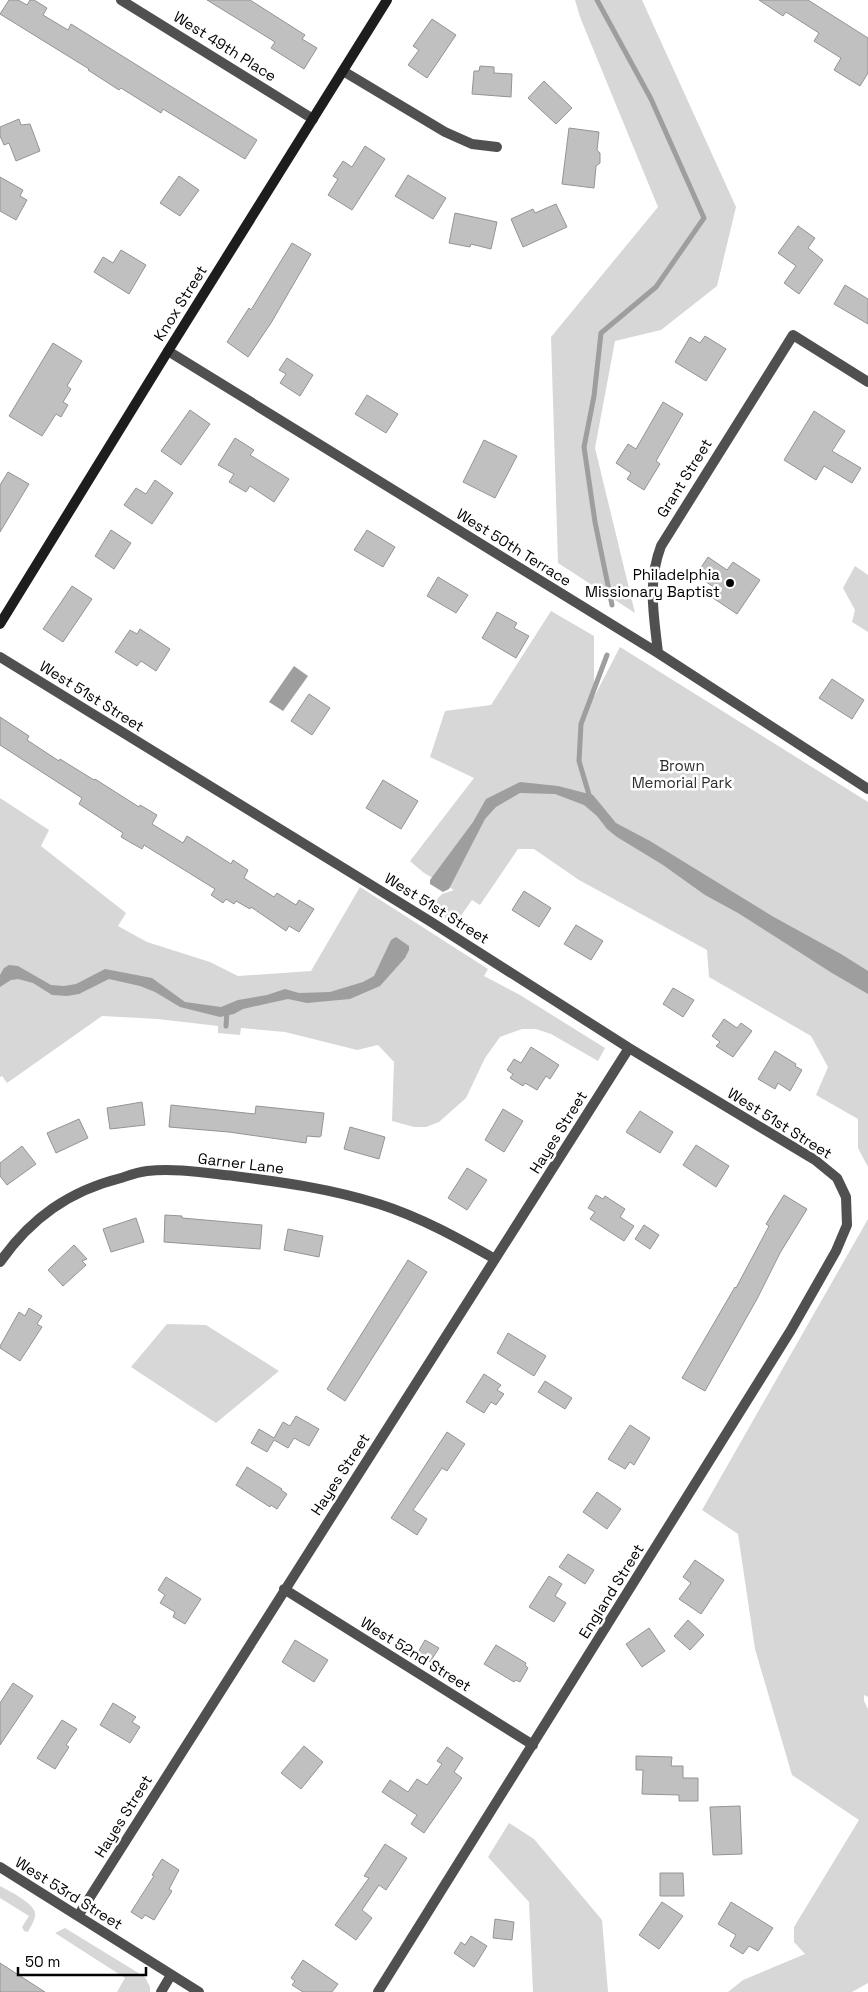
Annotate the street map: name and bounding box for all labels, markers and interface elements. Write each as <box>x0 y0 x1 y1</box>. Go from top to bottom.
street label: West 49th Place <box>170 7 280 85</box>
street label: Knox Street <box>149 262 211 344</box>
street label: Grant Street <box>652 435 716 521</box>
street label: West 50th Terrace <box>453 504 575 590</box>
place label: Philadelphia Missionary Baptist <box>585 565 720 601</box>
marker: Philadelphia Missionary Baptist <box>724 577 736 589</box>
street label: West 51st Street <box>36 656 148 736</box>
park label: Brown Memorial Park <box>632 756 732 792</box>
street label: West 51st Street <box>381 868 493 948</box>
street label: West 51st Street <box>724 1083 836 1163</box>
street label: Hayes Street <box>525 1087 591 1177</box>
street label: Garner Lane <box>197 1148 285 1178</box>
street label: Hayes Street <box>306 1429 374 1519</box>
street label: England Street <box>574 1540 648 1642</box>
street label: West 52nd Street <box>357 1612 475 1696</box>
street label: Hayes Street <box>90 1771 156 1861</box>
street label: West 53rd Street <box>12 1852 126 1934</box>
scale bar <box>18 1944 145 1976</box>
text: 50 m <box>25 1952 60 1971</box>

